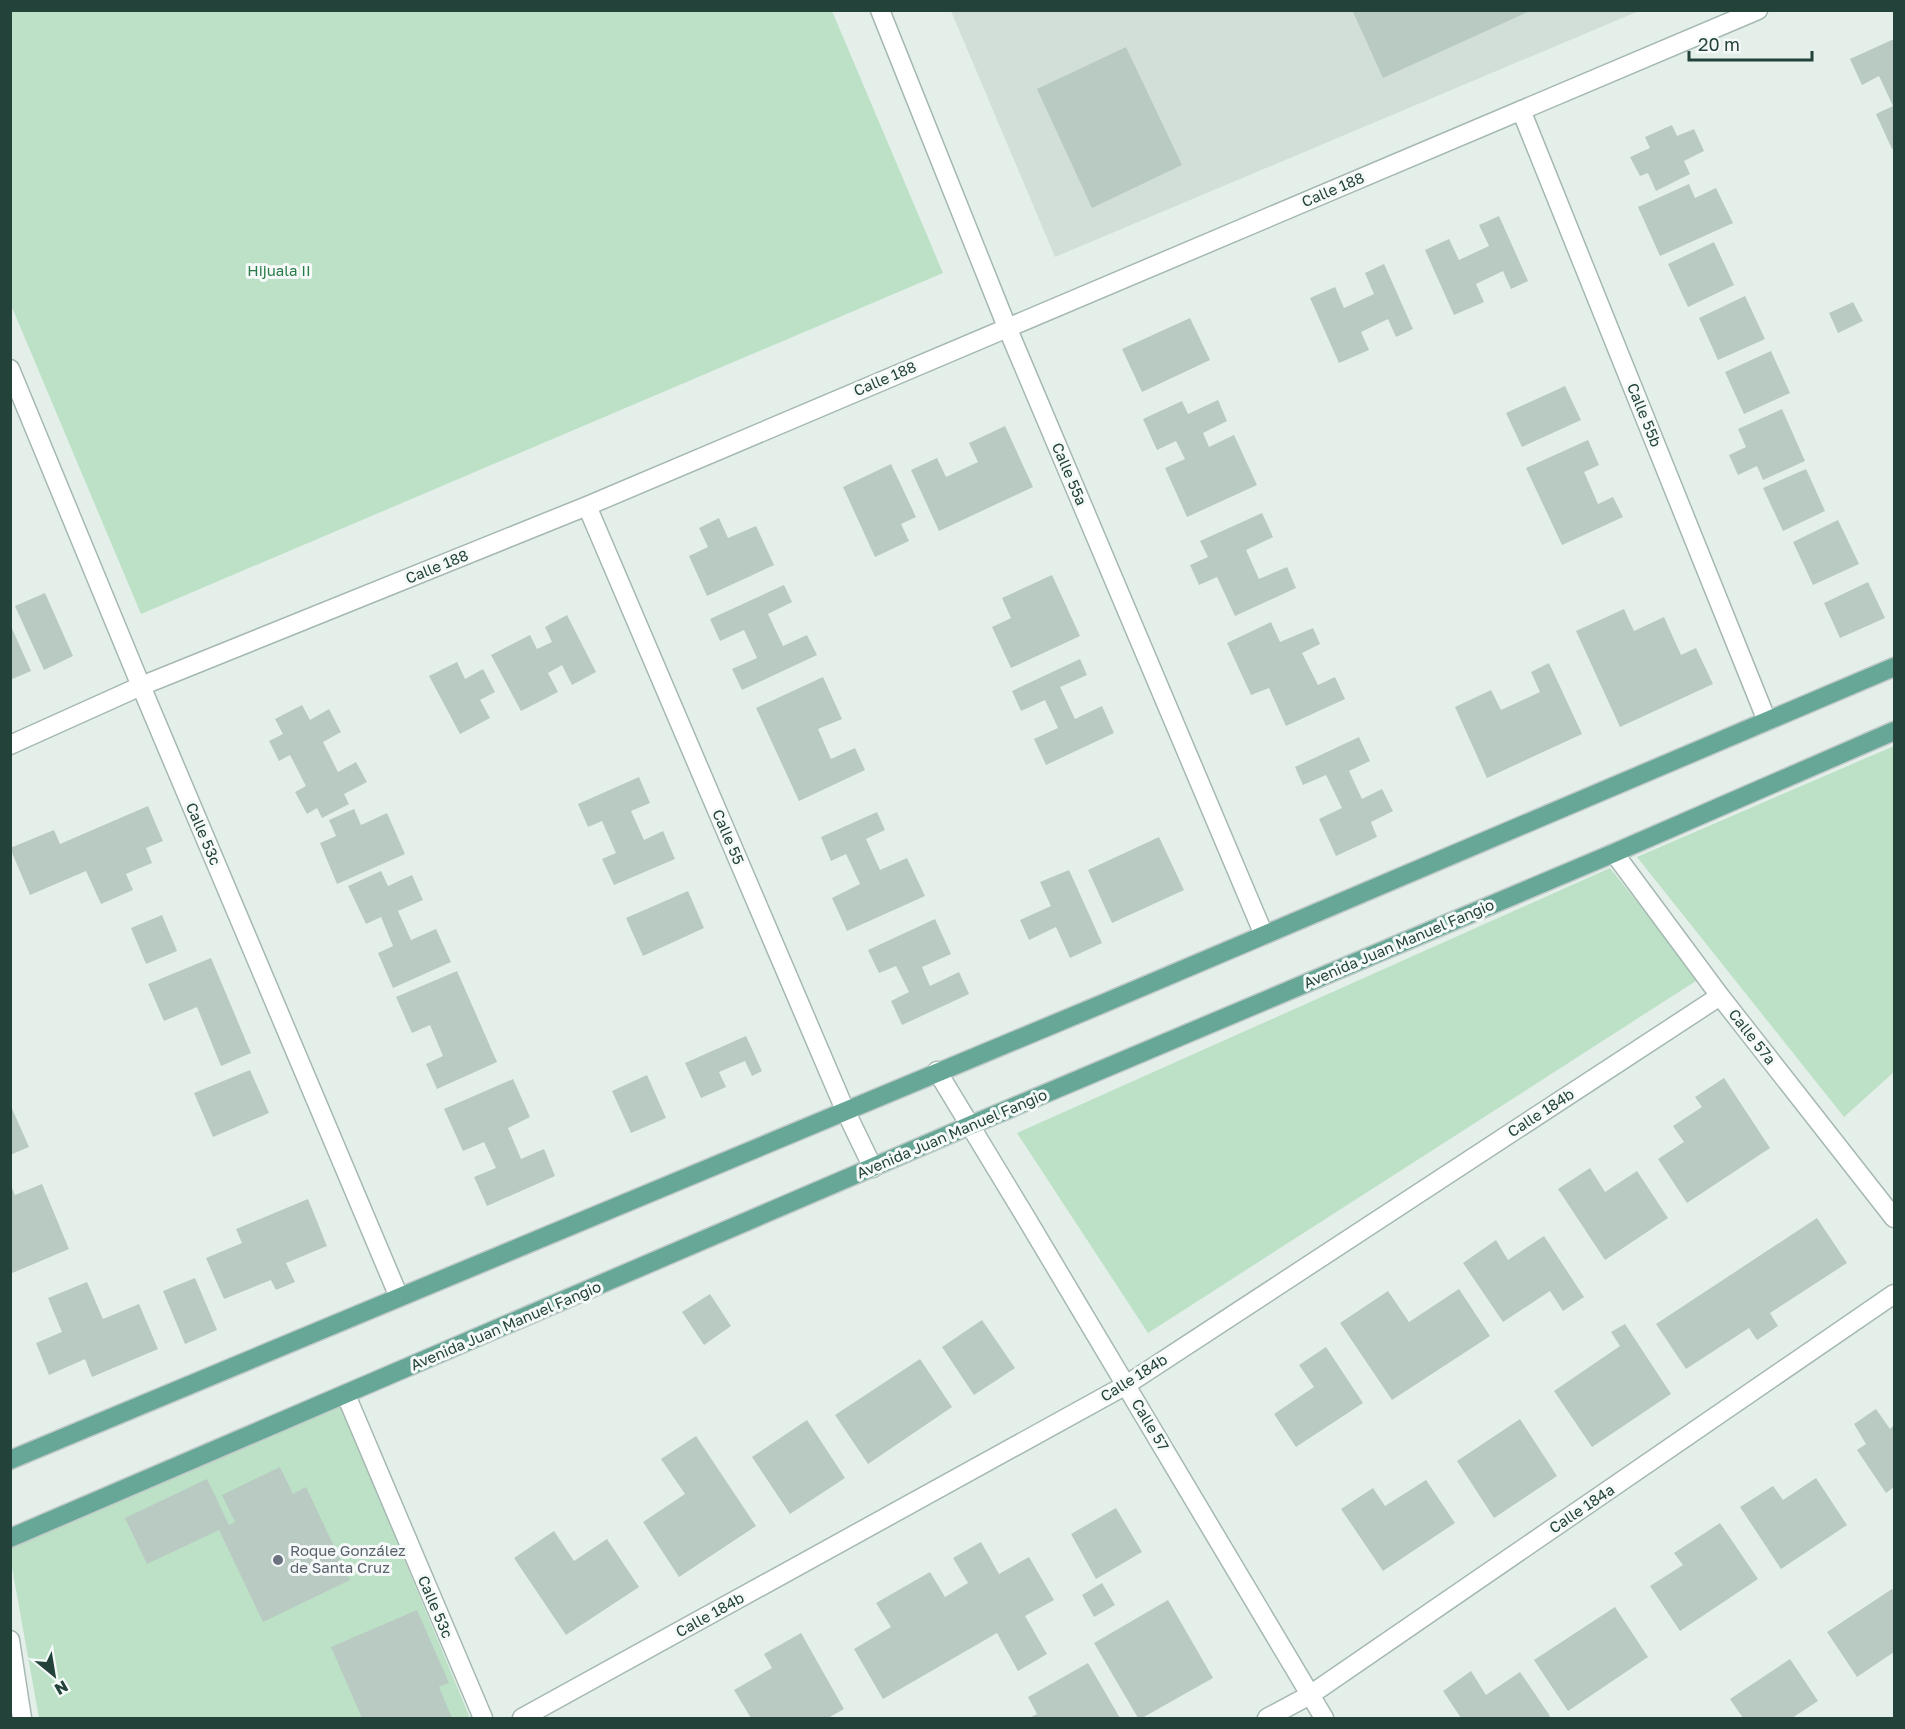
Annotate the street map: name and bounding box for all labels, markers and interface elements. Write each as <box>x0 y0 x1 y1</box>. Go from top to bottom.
scale bar <box>1689 24 1812 62</box>
text: 20 m <box>1698 33 1740 55</box>
street label: Calle 188 <box>1299 168 1367 210</box>
park label: Hijuala II <box>247 261 311 279</box>
street label: Calle 188 <box>851 357 919 399</box>
street label: Calle 55b <box>1624 380 1666 449</box>
street label: Calle 55a <box>1049 440 1091 508</box>
street label: Calle 188 <box>403 545 471 587</box>
street label: Calle 53c <box>183 800 225 868</box>
street label: Calle 55 <box>709 806 749 867</box>
street label: Avenida Juan Manuel Fangio <box>1301 895 1496 991</box>
street label: Calle 57a <box>1725 1005 1780 1068</box>
street label: Calle 184b <box>1504 1084 1577 1140</box>
street label: Avenida Juan Manuel Fangio <box>854 1085 1049 1181</box>
street label: Avenida Juan Manuel Fangio <box>408 1277 603 1373</box>
street label: Calle 184b <box>1097 1350 1170 1405</box>
street label: Calle 57 <box>1128 1395 1173 1454</box>
street label: Calle 184a <box>1545 1480 1617 1537</box>
place label: Roque González de Santa Cruz <box>290 1541 406 1576</box>
marker: Roque González de Santa Cruz <box>271 1553 285 1567</box>
street label: Calle 53c <box>415 1573 457 1641</box>
street label: Calle 184b <box>672 1588 747 1640</box>
north arrow <box>24 1645 84 1705</box>
text: N <box>51 1676 72 1700</box>

